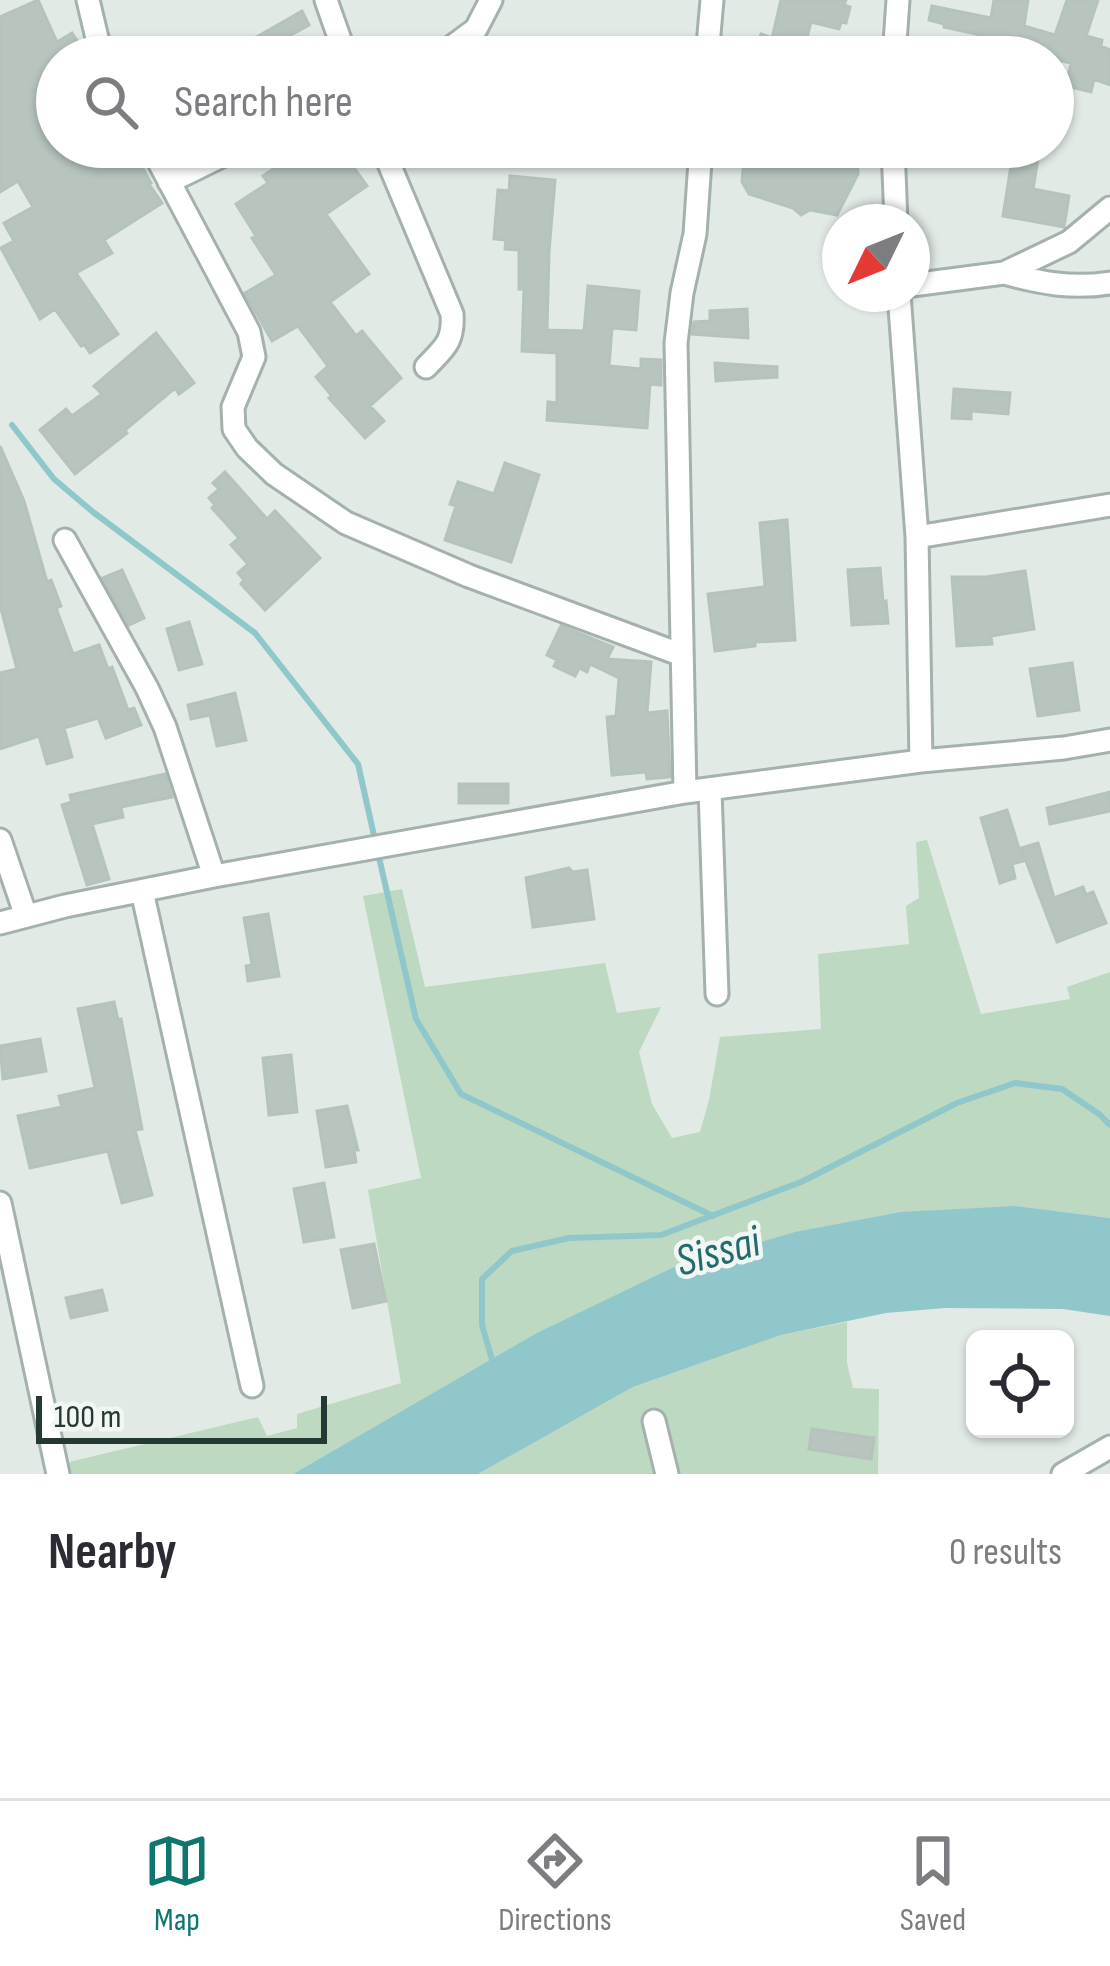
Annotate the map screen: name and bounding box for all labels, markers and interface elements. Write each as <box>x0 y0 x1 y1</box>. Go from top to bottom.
search box <box>36 36 1074 168</box>
icon: search <box>78 69 144 135</box>
text: Search here <box>174 75 353 130</box>
north arrow <box>822 204 930 312</box>
water label: Sissai <box>670 1214 768 1290</box>
map controls <box>966 1330 1074 1438</box>
button: locate <box>966 1330 1074 1438</box>
scale bar <box>36 1390 327 1443</box>
text: 100 m <box>54 1397 121 1437</box>
text: Nearby <box>48 1522 177 1583</box>
text: 0 results <box>949 1529 1062 1576</box>
tab: Map <box>144 1828 210 1940</box>
tab: Directions <box>498 1828 612 1940</box>
tab: Saved <box>900 1828 966 1940</box>

